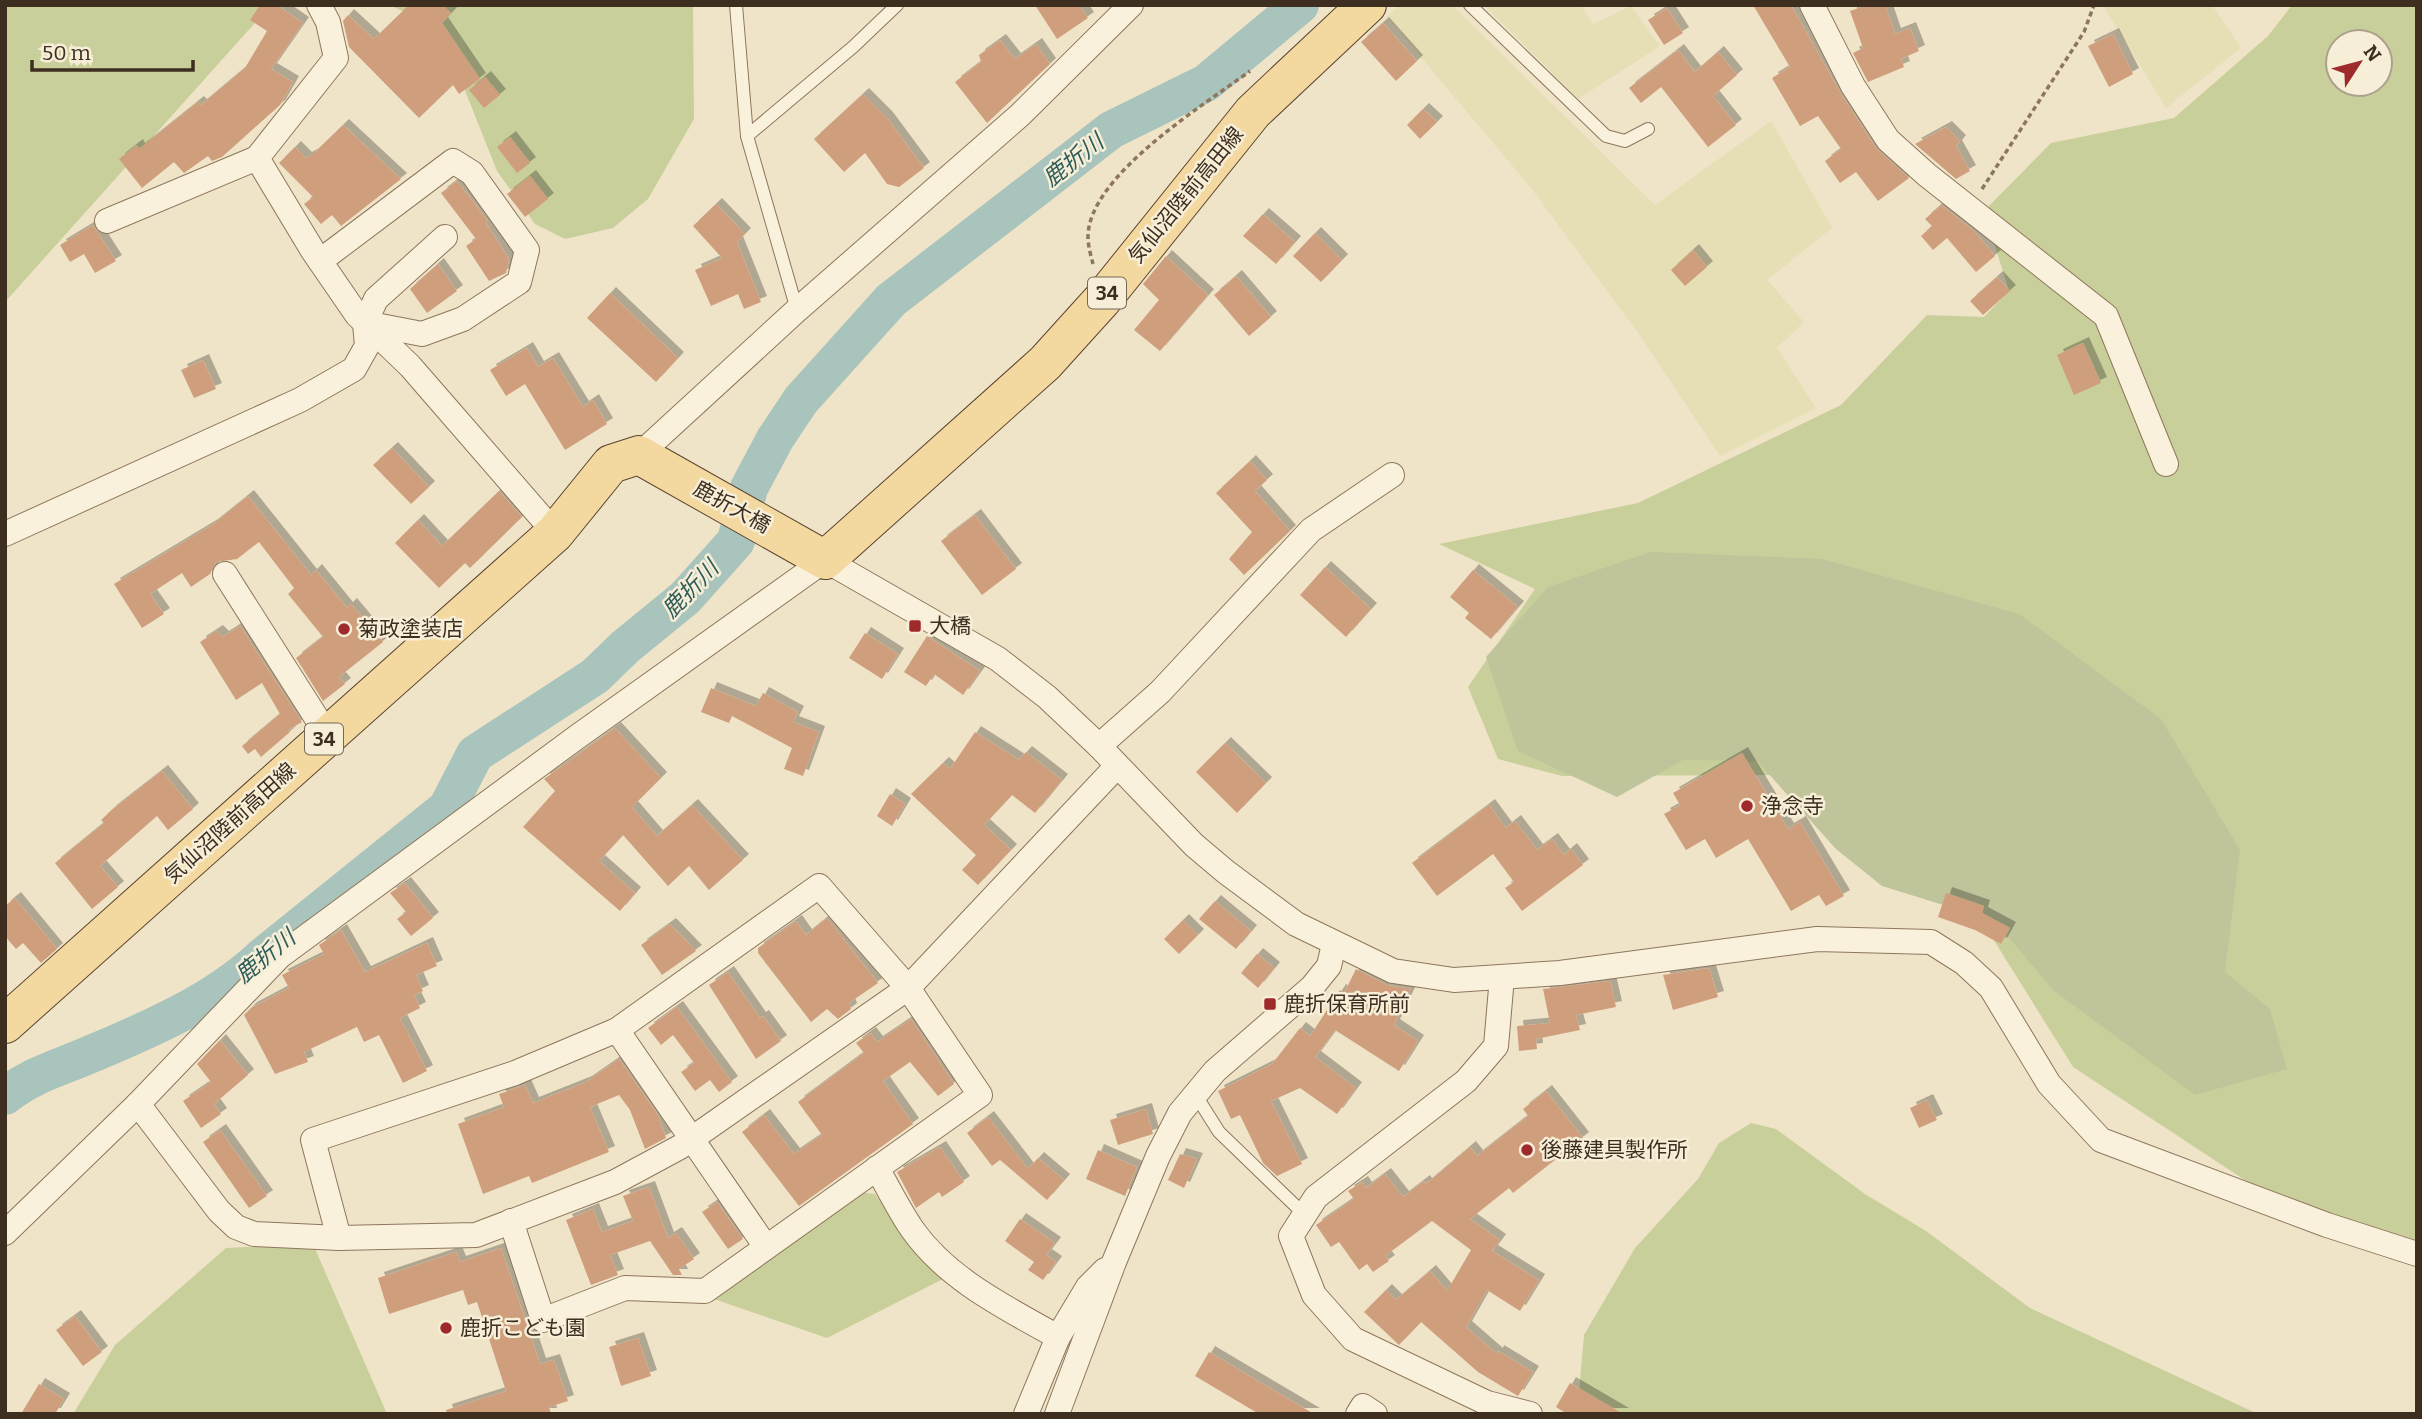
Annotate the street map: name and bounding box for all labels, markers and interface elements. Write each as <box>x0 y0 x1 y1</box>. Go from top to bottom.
scale bar <box>32 28 192 72</box>
north arrow <box>2324 28 2394 98</box>
text: 50 m <box>42 40 91 66</box>
text: N <box>2359 41 2386 66</box>
street label: 気仙沼陸前高田線 <box>1123 122 1249 268</box>
water label: 鹿折川 <box>1037 126 1111 192</box>
road number: 34 <box>1088 278 1126 308</box>
street label: 鹿折大橋 <box>689 475 775 539</box>
water label: 鹿折川 <box>656 552 726 624</box>
place label: 大橋 <box>929 613 971 639</box>
place label: 菊政塗装店 <box>358 616 463 642</box>
marker: 大橋 <box>907 618 923 634</box>
marker: 菊政塗装店 <box>336 621 352 637</box>
road number: 34 <box>305 724 343 754</box>
street label: 気仙沼陸前高田線 <box>159 757 301 889</box>
place label: 浄念寺 <box>1761 793 1824 819</box>
marker: 浄念寺 <box>1739 798 1755 814</box>
water label: 鹿折川 <box>229 922 303 989</box>
place label: 鹿折保育所前 <box>1284 991 1410 1017</box>
marker: 鹿折保育所前 <box>1262 996 1278 1012</box>
place label: 後藤建具製作所 <box>1541 1137 1688 1163</box>
marker: 後藤建具製作所 <box>1519 1142 1535 1158</box>
place label: 鹿折こども園 <box>460 1315 586 1341</box>
marker: 鹿折こども園 <box>438 1320 454 1336</box>

